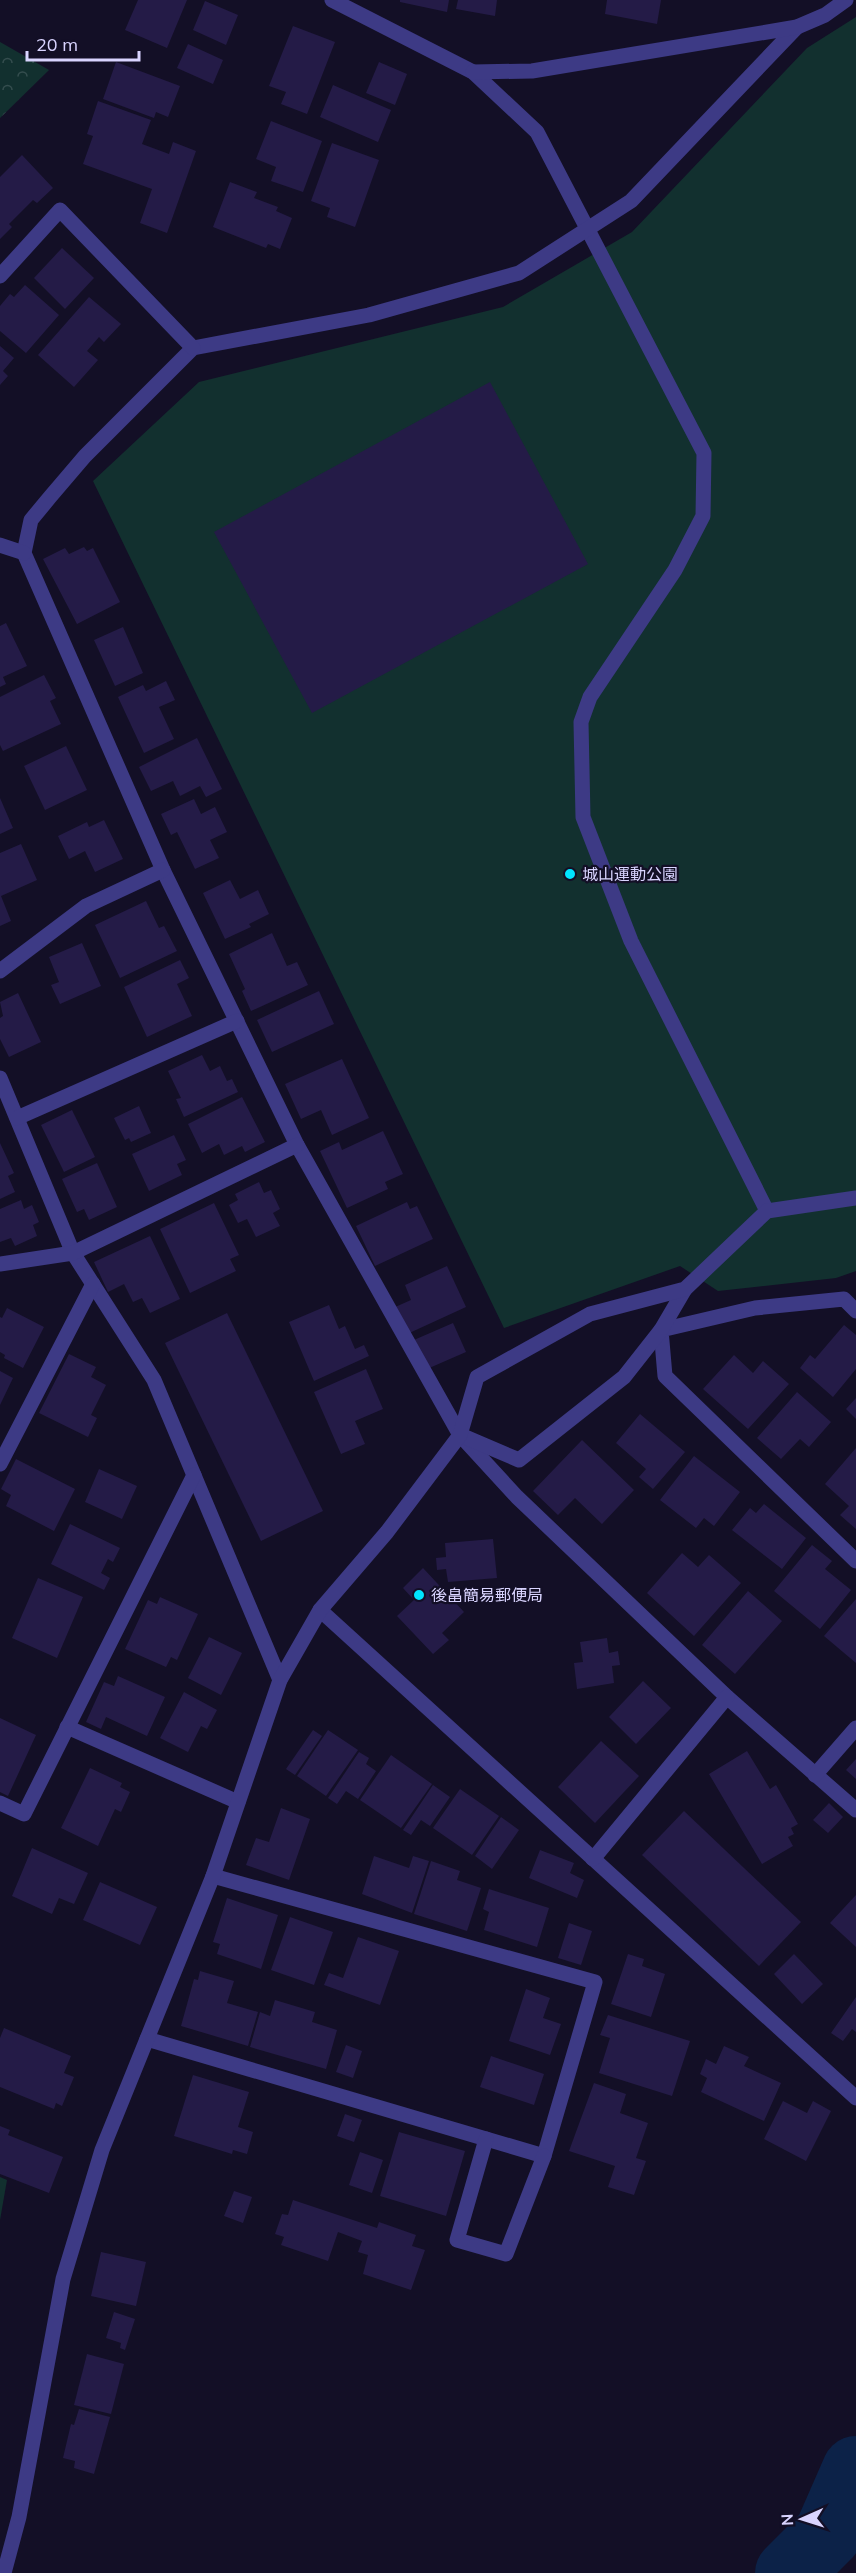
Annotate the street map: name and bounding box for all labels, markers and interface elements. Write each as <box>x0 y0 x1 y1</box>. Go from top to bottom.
scale bar <box>27 24 140 62</box>
text: 20 m <box>36 33 78 56</box>
place label: 城山運動公園 <box>582 864 678 884</box>
marker: 城山運動公園 <box>563 867 577 881</box>
place label: 後畠簡易郵便局 <box>431 1585 543 1605</box>
marker: 後畠簡易郵便局 <box>412 1588 426 1602</box>
north arrow <box>772 2489 832 2549</box>
text: N <box>777 2513 797 2526</box>

